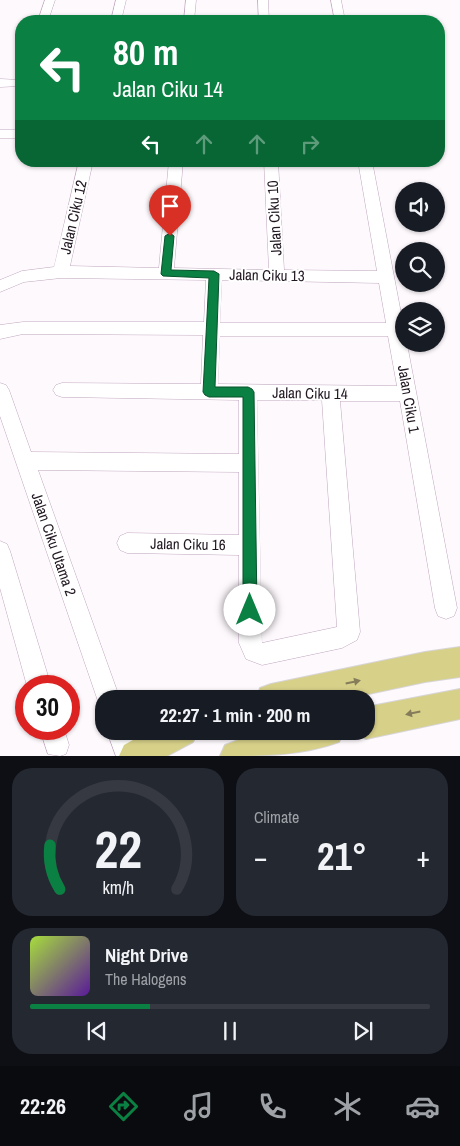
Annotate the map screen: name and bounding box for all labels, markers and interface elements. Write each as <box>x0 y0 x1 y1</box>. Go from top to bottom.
text: 80 m <box>113 29 178 76</box>
icon: left <box>30 35 95 100</box>
text: Jalan Ciku 14 <box>113 74 223 104</box>
icon: left <box>137 130 165 158</box>
icon: ahead <box>190 130 218 158</box>
icon: ahead <box>243 130 271 158</box>
icon: right <box>296 130 324 158</box>
street label: Jalan Ciku 12 <box>54 178 92 256</box>
street label: Jalan Ciku 10 <box>262 180 286 256</box>
map controls <box>395 182 445 352</box>
button: sound <box>395 182 445 232</box>
pin <box>149 185 191 236</box>
icon: arrive <box>156 192 184 220</box>
button: search <box>395 242 445 292</box>
street label: Jalan Ciku 13 <box>229 264 305 286</box>
button: layers <box>395 302 445 352</box>
street label: Jalan Ciku 1 <box>393 364 425 435</box>
street label: Jalan Ciku 14 <box>272 382 348 404</box>
street label: Jalan Ciku Utama 2 <box>26 490 82 599</box>
street label: Jalan Ciku 16 <box>150 533 226 555</box>
position arrow <box>223 583 275 635</box>
speed limit sign: 30 <box>15 675 80 740</box>
one-way arrow <box>345 677 361 685</box>
text: 22:27 · 1 min · 200 m <box>160 702 310 728</box>
one-way arrow <box>405 710 421 718</box>
text: Climate <box>254 806 299 828</box>
text: 22 <box>94 814 142 884</box>
text: 21° <box>317 831 367 882</box>
text: − <box>254 838 267 876</box>
text: + <box>417 838 430 876</box>
text: km/h <box>102 876 134 900</box>
text: Night Drive <box>105 942 188 968</box>
text: The Halogens <box>105 968 187 990</box>
icon: previous <box>83 1017 111 1045</box>
icon: pause <box>216 1017 244 1045</box>
icon: next <box>349 1017 377 1045</box>
icon: directions <box>106 1089 141 1124</box>
icon: music <box>181 1089 216 1124</box>
icon: phone <box>255 1089 290 1124</box>
icon: climate <box>330 1089 365 1124</box>
icon: car <box>405 1089 440 1124</box>
text: 22:26 <box>20 1091 66 1121</box>

